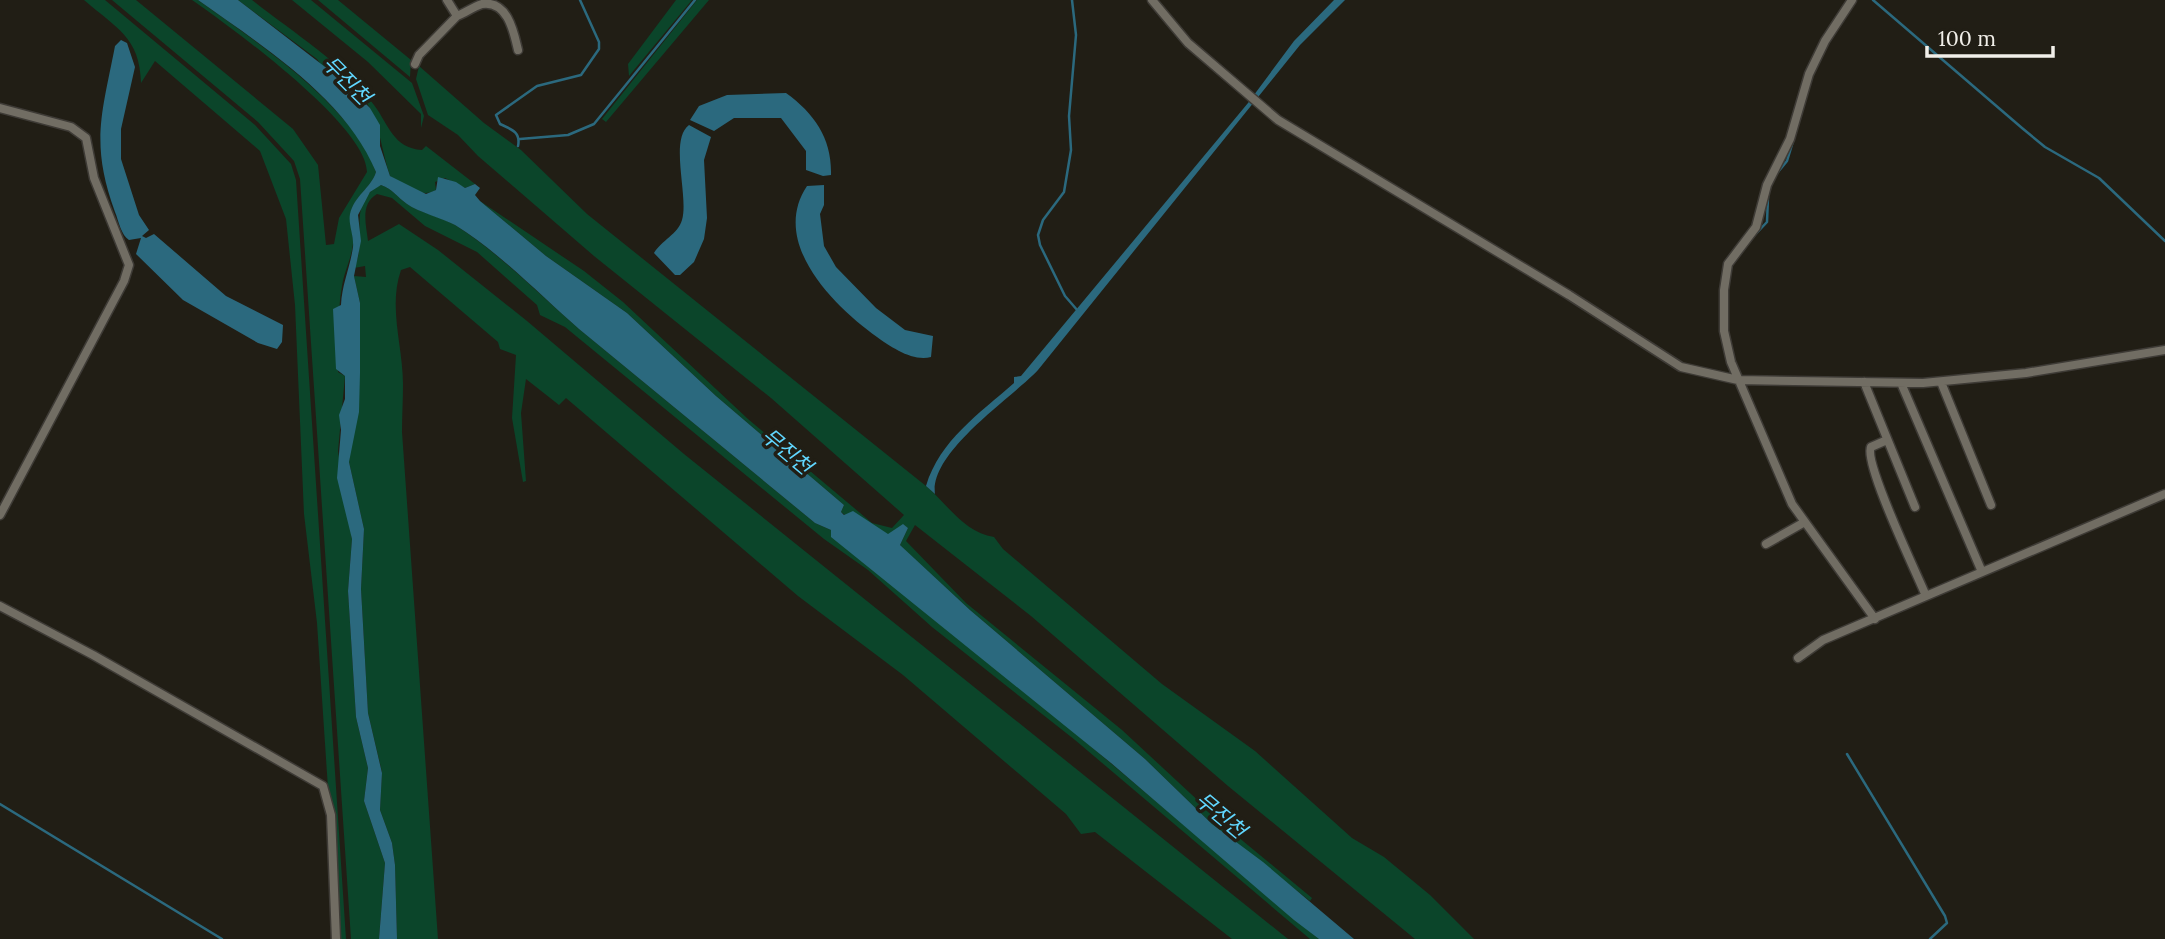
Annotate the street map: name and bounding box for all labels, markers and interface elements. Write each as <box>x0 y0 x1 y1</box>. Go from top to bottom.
scale bar <box>1927 14 2053 58</box>
text: 100 m <box>1938 25 1996 52</box>
water label: 무진천 <box>317 50 379 112</box>
water label: 무진천 <box>756 422 820 482</box>
water label: 무진천 <box>1190 786 1254 846</box>

